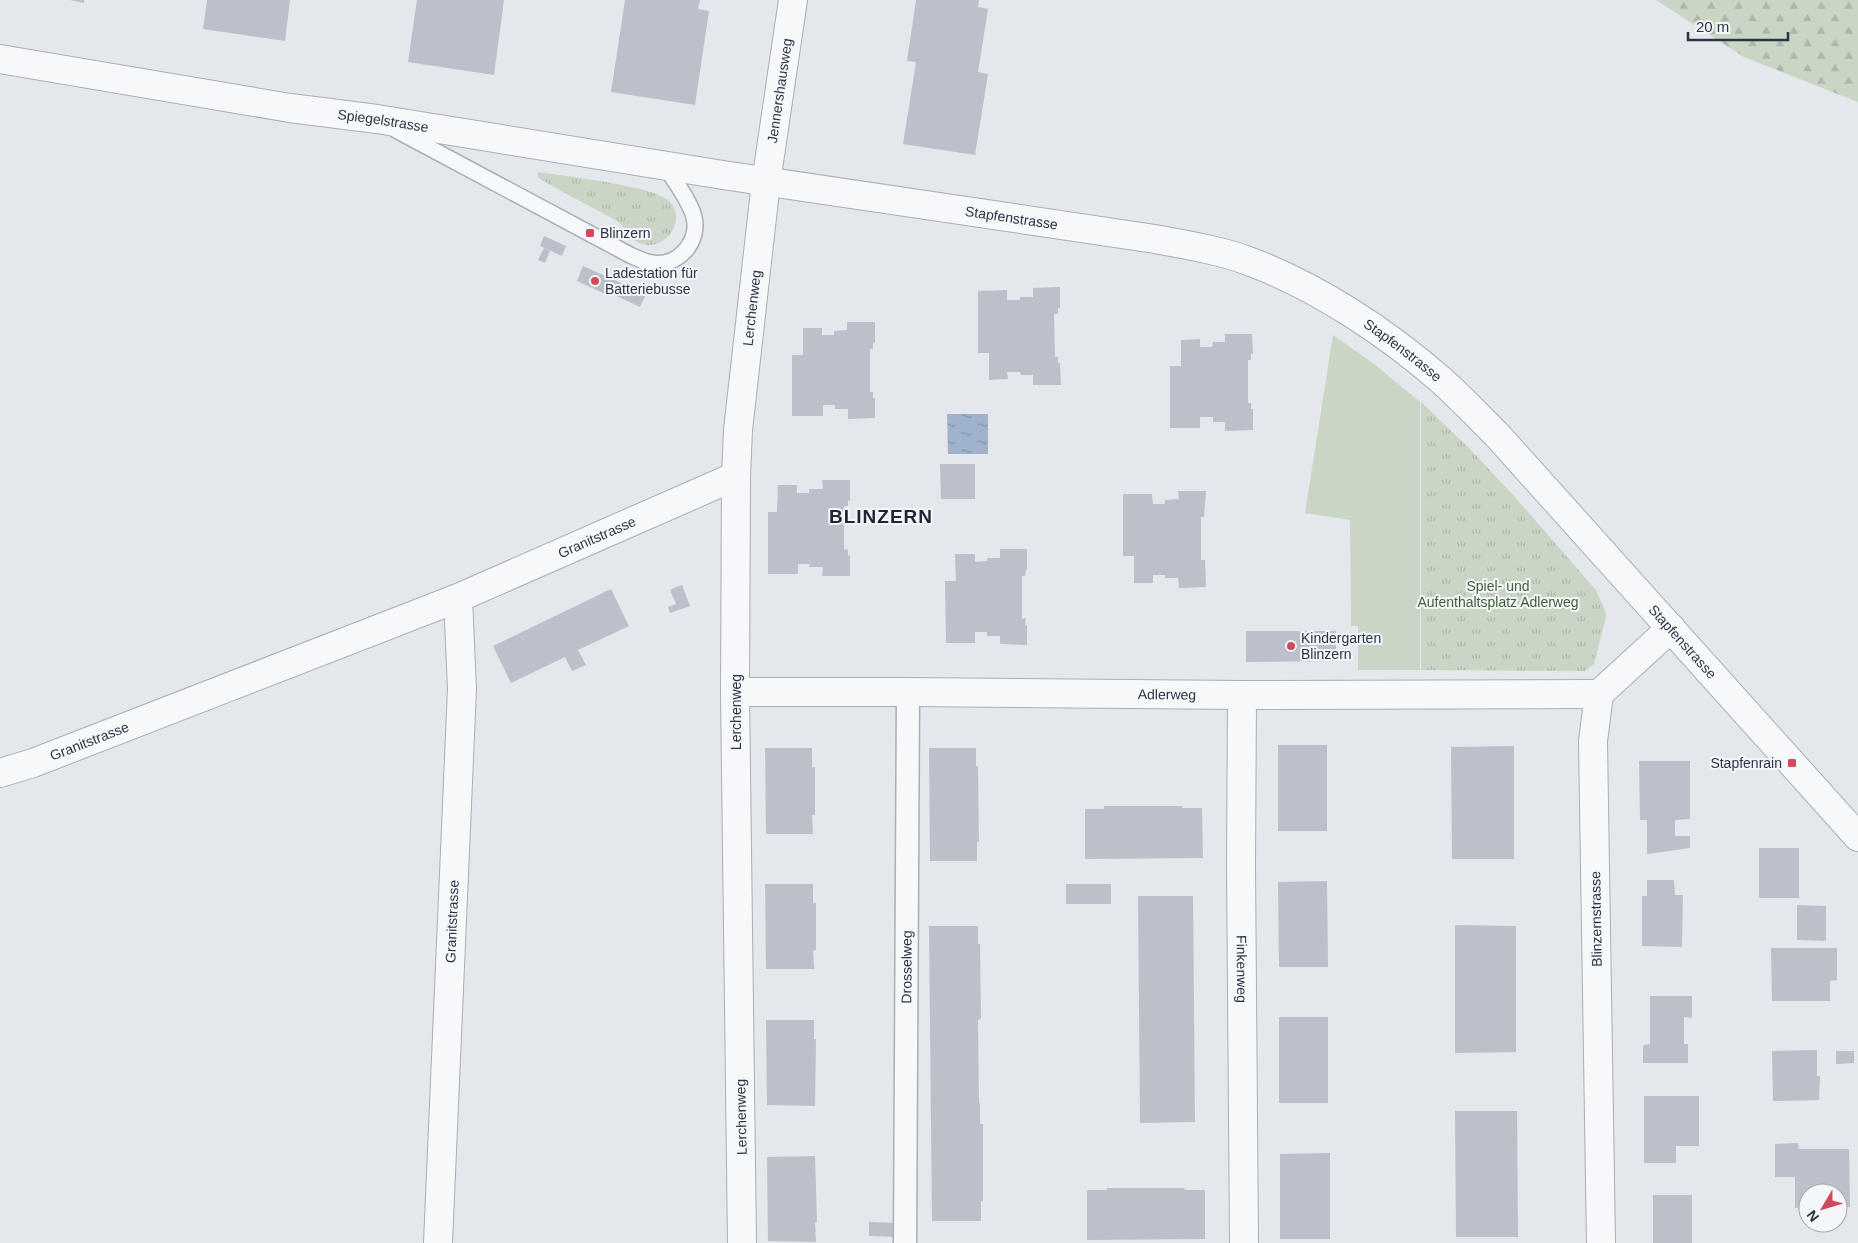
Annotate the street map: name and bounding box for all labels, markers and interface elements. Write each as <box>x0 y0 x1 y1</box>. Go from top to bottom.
scale bar <box>1688 10 1788 42</box>
text: 20 m <box>1696 18 1729 35</box>
street label: Jennershausweg <box>764 37 795 144</box>
street label: Spiegelstrasse <box>337 106 430 135</box>
street label: Stapfenstrasse <box>964 203 1059 233</box>
place label: Blinzern <box>600 225 651 241</box>
marker: Blinzern <box>584 227 596 239</box>
place label: Ladestation für Batteriebusse <box>605 265 698 297</box>
street label: Lerchenweg <box>740 269 764 347</box>
marker: Ladestation für Batteriebusse <box>589 275 601 287</box>
street label: Stapfenstrasse <box>1361 315 1445 385</box>
district label: BLINZERN <box>829 506 933 527</box>
street label: Granitstrasse <box>555 513 638 561</box>
park label: Spiel- und Aufenthaltsplatz Adlerweg <box>1417 578 1579 610</box>
street label: Stapfenstrasse <box>1646 602 1720 682</box>
place label: Kindergarten Blinzern <box>1301 630 1381 662</box>
marker: Kindergarten Blinzern <box>1285 640 1297 652</box>
street label: Lerchenweg <box>728 674 744 750</box>
street label: Adlerweg <box>1138 686 1196 703</box>
street label: Granitstrasse <box>48 718 131 764</box>
place label: Stapfenrain <box>1710 755 1782 771</box>
marker: Stapfenrain <box>1786 757 1798 769</box>
street label: Blinzernstrasse <box>1587 871 1605 967</box>
street label: Granitstrasse <box>442 879 462 963</box>
street label: Drosselweg <box>898 930 915 1004</box>
street label: Finkenweg <box>1234 935 1250 1003</box>
street label: Lerchenweg <box>732 1079 750 1155</box>
north arrow <box>1798 1183 1848 1233</box>
text: N <box>1803 1207 1822 1225</box>

